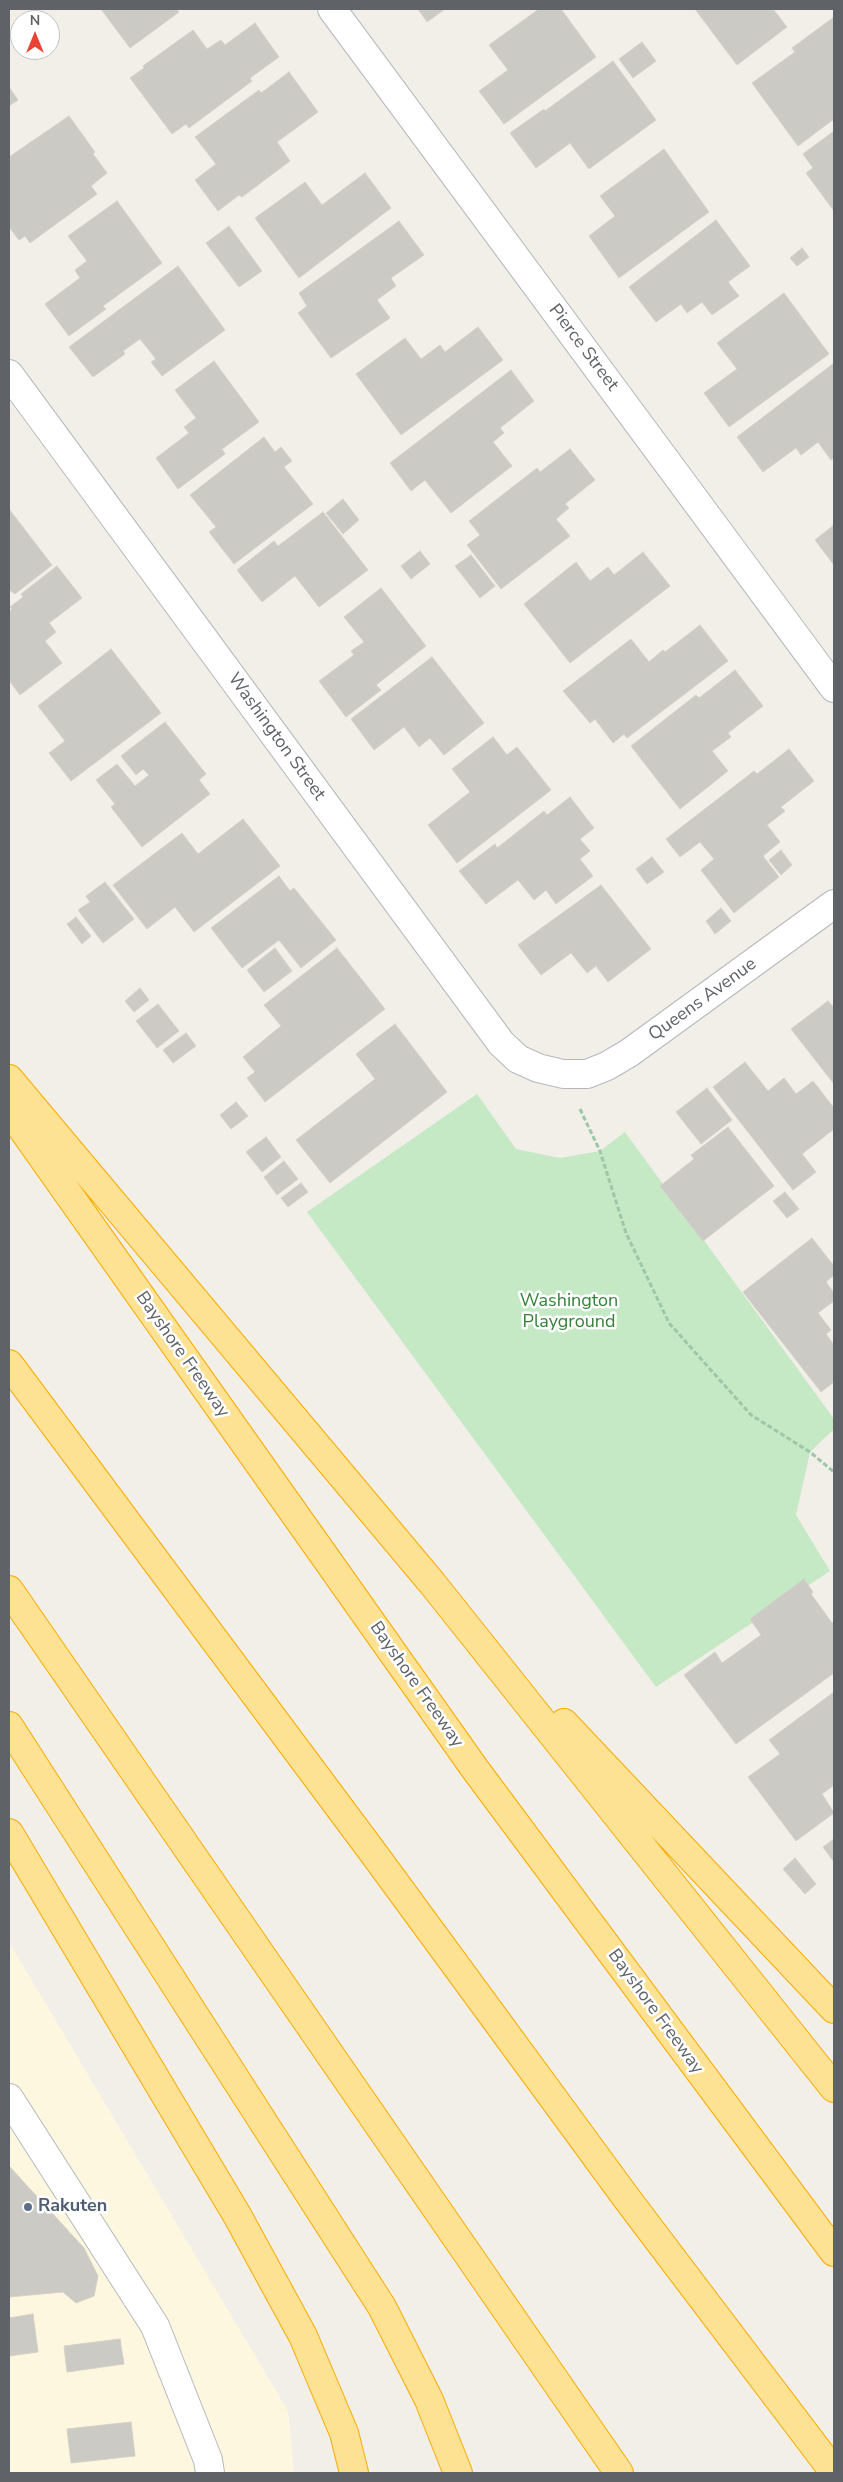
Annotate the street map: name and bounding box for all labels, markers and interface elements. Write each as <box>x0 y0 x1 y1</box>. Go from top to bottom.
north arrow <box>10 10 60 60</box>
text: N <box>30 11 40 30</box>
street label: Pierce Street <box>543 300 623 396</box>
street label: Washington Street <box>222 669 330 805</box>
street label: Queens Avenue <box>645 954 761 1046</box>
street label: Bayshore Freeway <box>130 1288 234 1422</box>
park label: Washington Playground <box>520 1291 618 1334</box>
street label: Bayshore Freeway <box>364 1618 468 1752</box>
street label: Bayshore Freeway <box>603 1945 707 2079</box>
place label: Rakuten <box>38 2196 107 2218</box>
marker: Rakuten <box>22 2201 34 2213</box>

